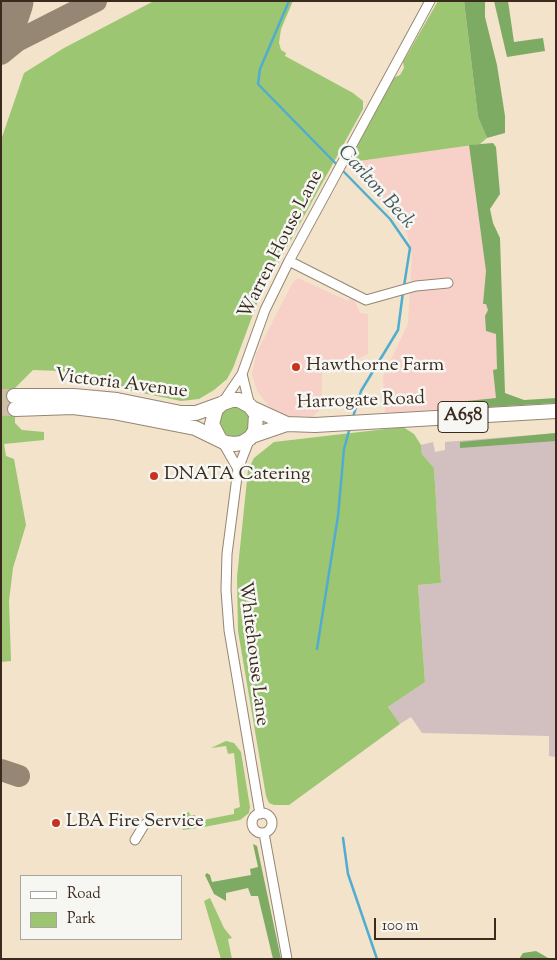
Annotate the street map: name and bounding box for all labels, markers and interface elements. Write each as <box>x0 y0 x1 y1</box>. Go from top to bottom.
water label: Carlton Beck <box>331 141 419 235</box>
street label: Warren House Lane <box>235 167 329 323</box>
place label: Hawthorne Farm <box>306 356 444 378</box>
marker: Hawthorne Farm <box>290 361 302 373</box>
street label: Victoria Avenue <box>53 366 189 404</box>
street label: Harrogate Road <box>297 388 425 416</box>
road number: A658 <box>438 402 488 432</box>
place label: DNATA Catering <box>164 465 310 487</box>
marker: DNATA Catering <box>148 470 160 482</box>
street label: Whitehouse Lane <box>232 580 272 728</box>
place label: LBA Fire Service <box>66 812 204 834</box>
marker: LBA Fire Service <box>50 817 62 829</box>
legend <box>20 875 182 940</box>
text: Road <box>67 884 101 905</box>
scale bar <box>377 908 500 940</box>
text: Park <box>67 909 96 930</box>
text: 100 m <box>382 916 418 937</box>

